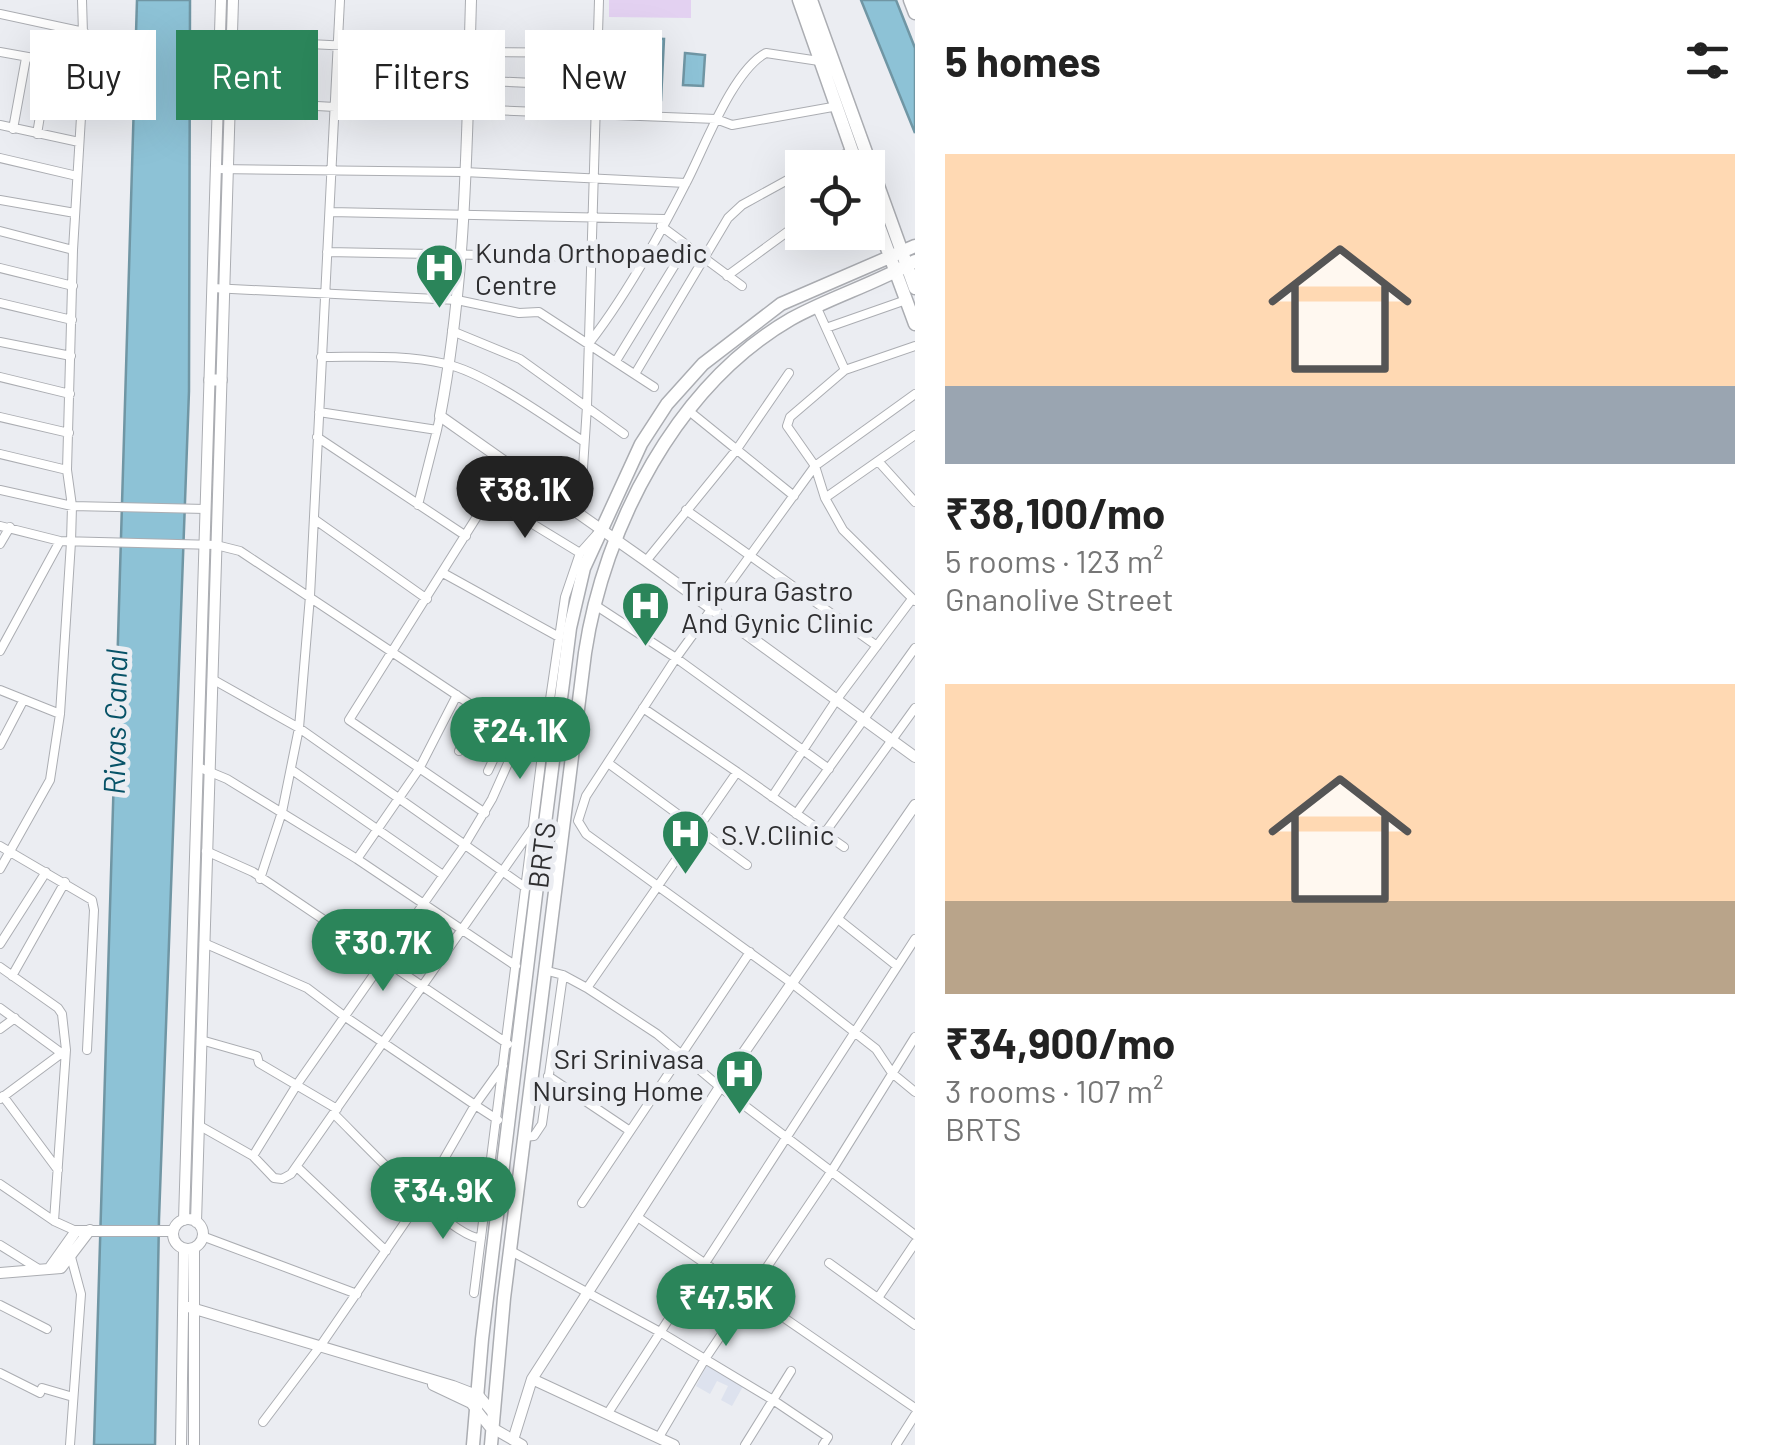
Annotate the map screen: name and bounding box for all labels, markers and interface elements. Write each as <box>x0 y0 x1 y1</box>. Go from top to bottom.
chip: Buy <box>30 30 156 120</box>
chip: Rent <box>176 30 318 120</box>
chip: Filters <box>338 30 505 120</box>
chip: New <box>525 30 662 120</box>
icon: filters <box>1680 33 1735 88</box>
text: 5 homes <box>945 35 1101 85</box>
map controls <box>785 150 885 250</box>
button: locate <box>785 150 885 250</box>
icon: home <box>1250 219 1430 399</box>
place label: Kunda Orthopaedic Centre <box>475 235 707 301</box>
hospital icon: Kunda Orthopaedic Centre <box>414 242 466 310</box>
pin: ₹38.1K <box>444 456 606 541</box>
text: ₹38.1K <box>479 469 571 507</box>
text: ₹38,100/mo <box>945 487 1165 537</box>
text: 5 rooms · 123 m² <box>945 541 1164 579</box>
place label: Tripura Gastro And Gynic Clinic <box>681 573 874 639</box>
text: Gnanolive Street <box>945 579 1174 617</box>
hospital icon: Tripura Gastro And Gynic Clinic <box>620 580 672 648</box>
water label: Rivas Canal <box>95 649 133 795</box>
pin: ₹24.1K <box>439 697 601 782</box>
text: ₹24.1K <box>472 710 568 748</box>
icon: home <box>1250 749 1430 929</box>
hospital icon: S.V.Clinic <box>660 808 712 876</box>
place label: S.V.Clinic <box>721 817 834 851</box>
street label: BRTS <box>520 820 562 890</box>
pin: ₹30.7K <box>302 909 464 994</box>
text: ₹30.7K <box>334 922 432 960</box>
text: ₹34,900/mo <box>945 1017 1175 1067</box>
place label: Sri Srinivasa Nursing Home <box>532 1041 704 1107</box>
hospital icon: Sri Srinivasa Nursing Home <box>713 1048 765 1116</box>
text: 3 rooms · 107 m² <box>945 1071 1163 1109</box>
text: BRTS <box>945 1109 1021 1147</box>
pin: ₹34.9K <box>362 1157 524 1242</box>
text: ₹34.9K <box>393 1170 493 1208</box>
pin: ₹47.5K <box>645 1264 807 1349</box>
text: ₹47.5K <box>678 1277 774 1315</box>

